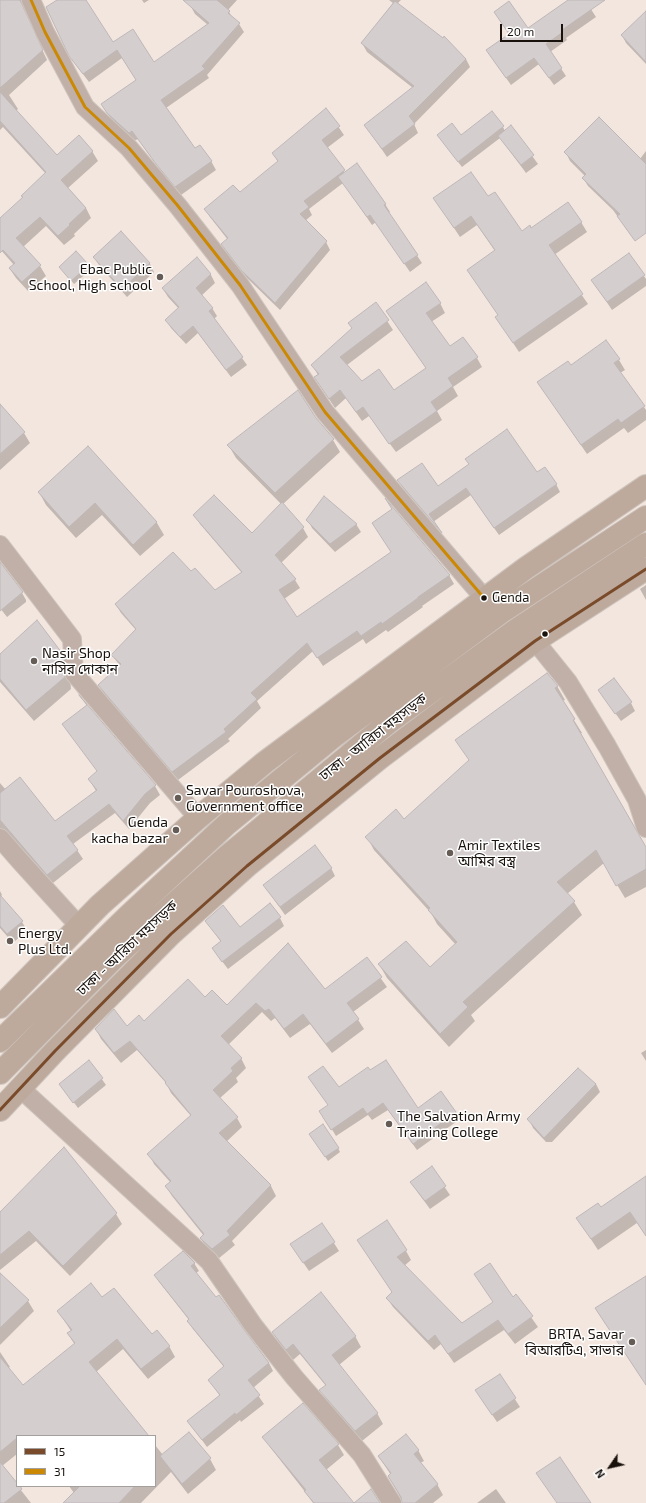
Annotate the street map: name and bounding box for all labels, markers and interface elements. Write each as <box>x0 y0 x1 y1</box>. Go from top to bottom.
scale bar <box>502 16 565 42</box>
text: 20 m <box>507 24 534 38</box>
place label: Ebac Public School, High school <box>29 261 152 294</box>
marker: Ebac Public School, High school <box>155 272 165 282</box>
place label: Genda <box>492 590 529 606</box>
marker: Genda <box>479 593 489 603</box>
unlabelled marker <box>540 629 550 639</box>
place label: Nasir Shop নাসির দোকান <box>42 645 118 678</box>
marker: Nasir Shop নাসির দোকান <box>29 656 39 666</box>
street label: ঢাকা - আরিচা মহাসড়ক <box>316 690 430 784</box>
place label: Savar Pouroshova, Government office <box>186 782 304 814</box>
marker: Savar Pouroshova, Government office <box>173 793 183 803</box>
place label: Genda kacha bazar <box>91 814 168 846</box>
marker: Genda kacha bazar <box>171 825 181 835</box>
place label: Amir Textiles আমির বস্ত্র <box>458 837 540 870</box>
marker: Amir Textiles আমির বস্ত্র <box>445 848 455 858</box>
street label: ঢাকা - আরিচা মহাসড়ক <box>73 897 181 999</box>
place label: Energy Plus Ltd. <box>18 925 72 958</box>
marker: Energy Plus Ltd. <box>5 936 15 946</box>
place label: The Salvation Army Training College <box>397 1108 520 1140</box>
marker: The Salvation Army Training College <box>384 1119 394 1129</box>
place label: BRTA, Savar বিআরটিএ, সাভার <box>525 1326 624 1358</box>
marker: BRTA, Savar বিআরটিএ, সাভার <box>627 1337 637 1347</box>
legend <box>16 1435 156 1487</box>
text: 15 <box>54 1444 65 1458</box>
north arrow <box>590 1447 630 1487</box>
text: 31 <box>54 1464 65 1478</box>
text: N <box>592 1467 607 1481</box>

